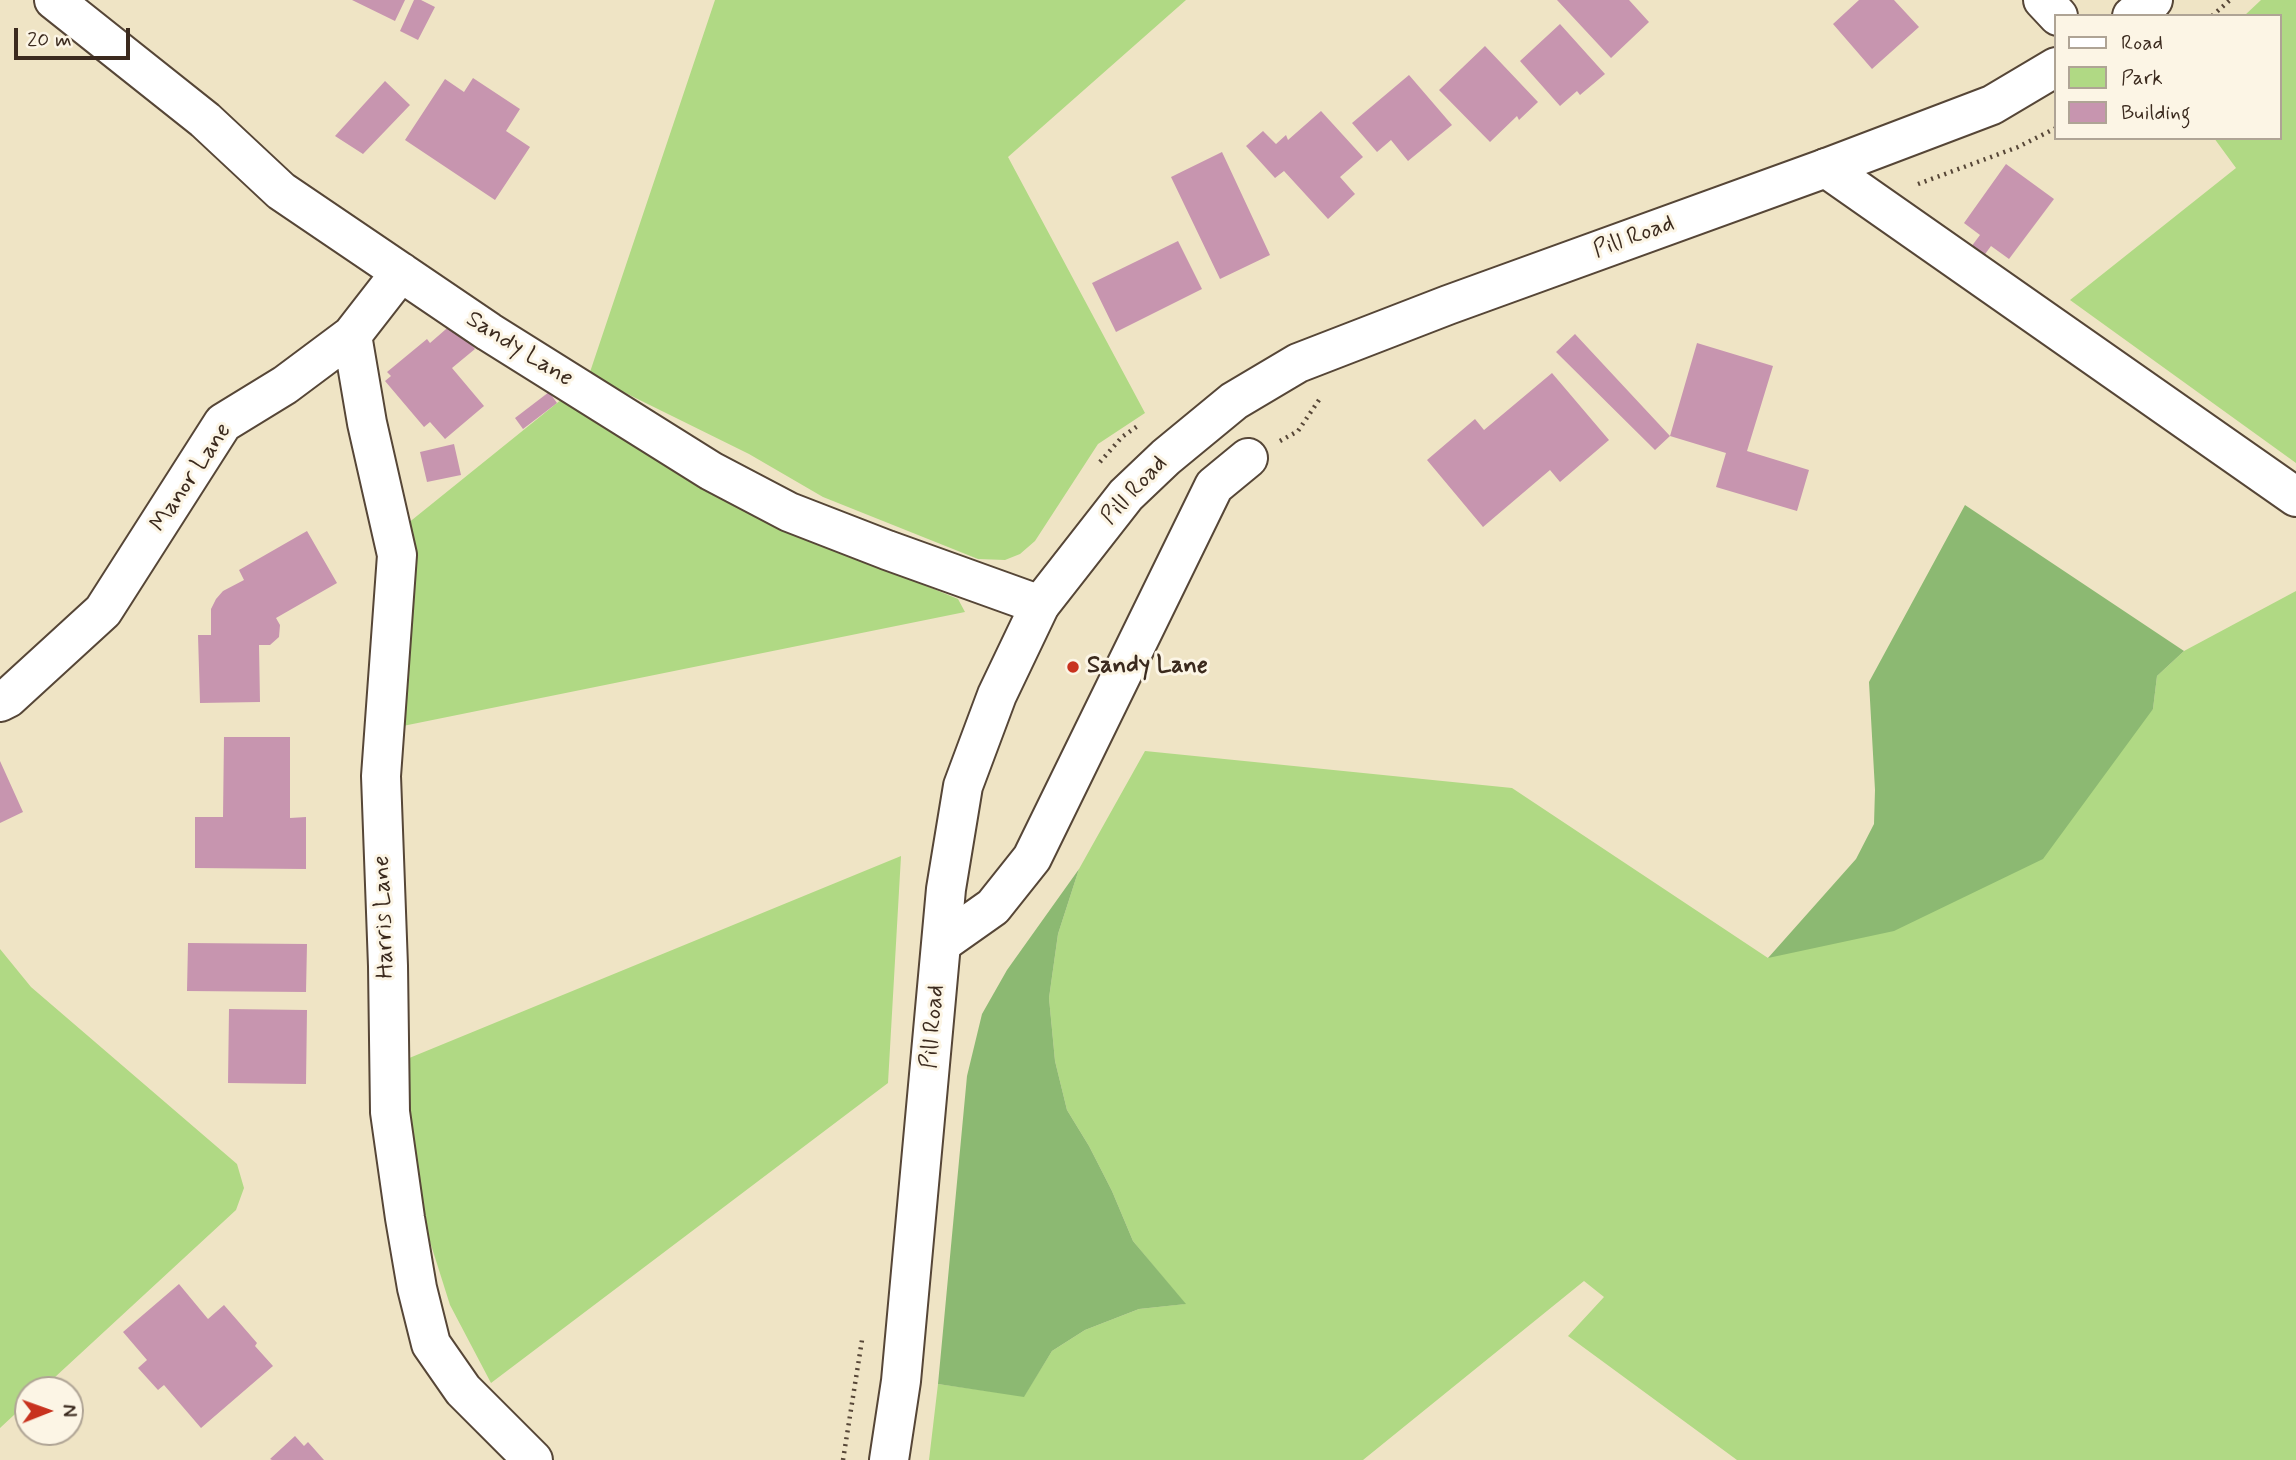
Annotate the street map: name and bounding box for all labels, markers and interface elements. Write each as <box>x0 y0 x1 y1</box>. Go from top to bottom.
scale bar <box>18 14 133 58</box>
legend <box>2054 14 2282 140</box>
text: 20 m <box>27 26 72 54</box>
text: Road <box>2121 29 2163 57</box>
text: Park <box>2121 64 2163 92</box>
text: Building <box>2121 99 2191 127</box>
street label: Pill Road <box>1590 210 1678 266</box>
street label: Sandy Lane <box>460 306 578 394</box>
street label: Manor Lane <box>145 418 239 538</box>
street label: Pill Road <box>1096 450 1174 532</box>
place label: Sandy Lane <box>1087 653 1208 681</box>
marker: Sandy Lane <box>1065 659 1081 675</box>
street label: Harris Lane <box>368 855 402 979</box>
street label: Pill Road <box>916 984 952 1070</box>
north arrow <box>14 1376 84 1446</box>
text: N <box>56 1404 81 1417</box>

